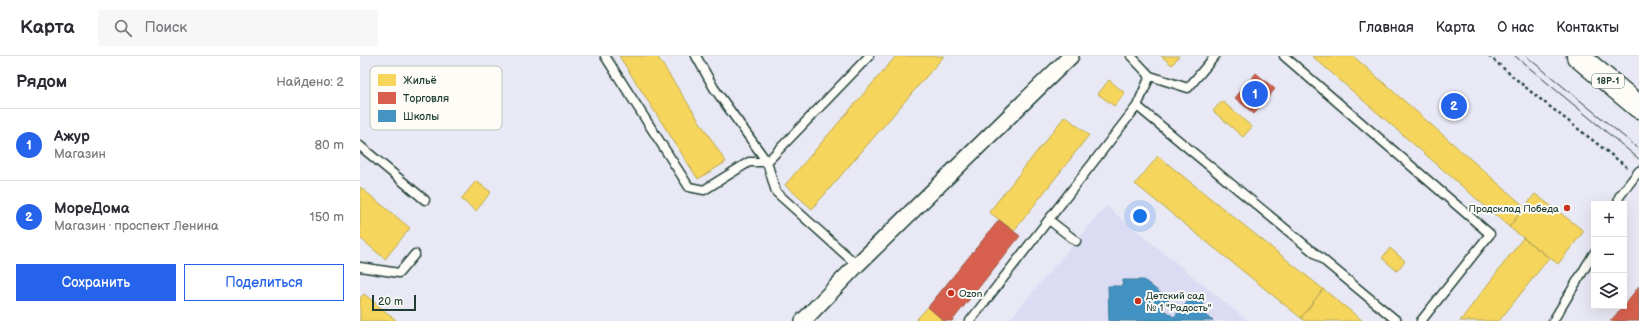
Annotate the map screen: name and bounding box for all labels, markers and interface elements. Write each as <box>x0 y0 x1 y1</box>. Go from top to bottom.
search box <box>98 10 378 46</box>
text: Карта <box>20 16 74 39</box>
icon: search <box>112 17 134 39</box>
text: Поиск <box>144 18 187 37</box>
text: Главная <box>1359 19 1414 36</box>
text: Карта <box>1436 19 1475 36</box>
text: О нас <box>1497 19 1534 36</box>
text: Контакты <box>1556 19 1619 36</box>
legend <box>370 66 502 130</box>
text: Рядом <box>16 72 67 92</box>
text: Найдено: 2 <box>276 74 344 90</box>
text: Жильё <box>403 74 437 87</box>
road number: 18Р-1 <box>1592 74 1624 88</box>
pin: 1 <box>1242 79 1268 109</box>
pin: 2 <box>1441 91 1467 121</box>
text: Торговля <box>403 92 449 105</box>
text: Школы <box>403 110 439 123</box>
text: Ажур <box>54 127 90 146</box>
text: 1 <box>26 137 32 153</box>
text: 80 m <box>315 137 344 153</box>
text: Магазин <box>54 146 106 162</box>
text: МореДома <box>54 199 130 218</box>
map controls <box>1591 201 1627 309</box>
button: + <box>1591 201 1627 237</box>
place label: Продсклад Победа <box>1469 203 1559 215</box>
marker: Продсклад Победа <box>1562 203 1572 213</box>
your location <box>1130 206 1150 226</box>
text: 2 <box>25 209 33 225</box>
text: 150 m <box>310 209 344 225</box>
text: Магазин · проспект Ленина <box>54 218 219 234</box>
button: − <box>1591 237 1627 273</box>
button: Сохранить <box>16 264 176 301</box>
button: Поделиться <box>184 264 344 301</box>
button: layers <box>1591 273 1627 309</box>
marker: Ozon <box>946 288 956 298</box>
place label: Ozon <box>959 288 983 300</box>
place label: Детский сад № 1 "Радость" <box>1146 290 1212 314</box>
scale bar <box>372 293 416 312</box>
text: 20 m <box>378 295 403 308</box>
marker: Детский сад № 1 "Радость" <box>1133 296 1143 306</box>

